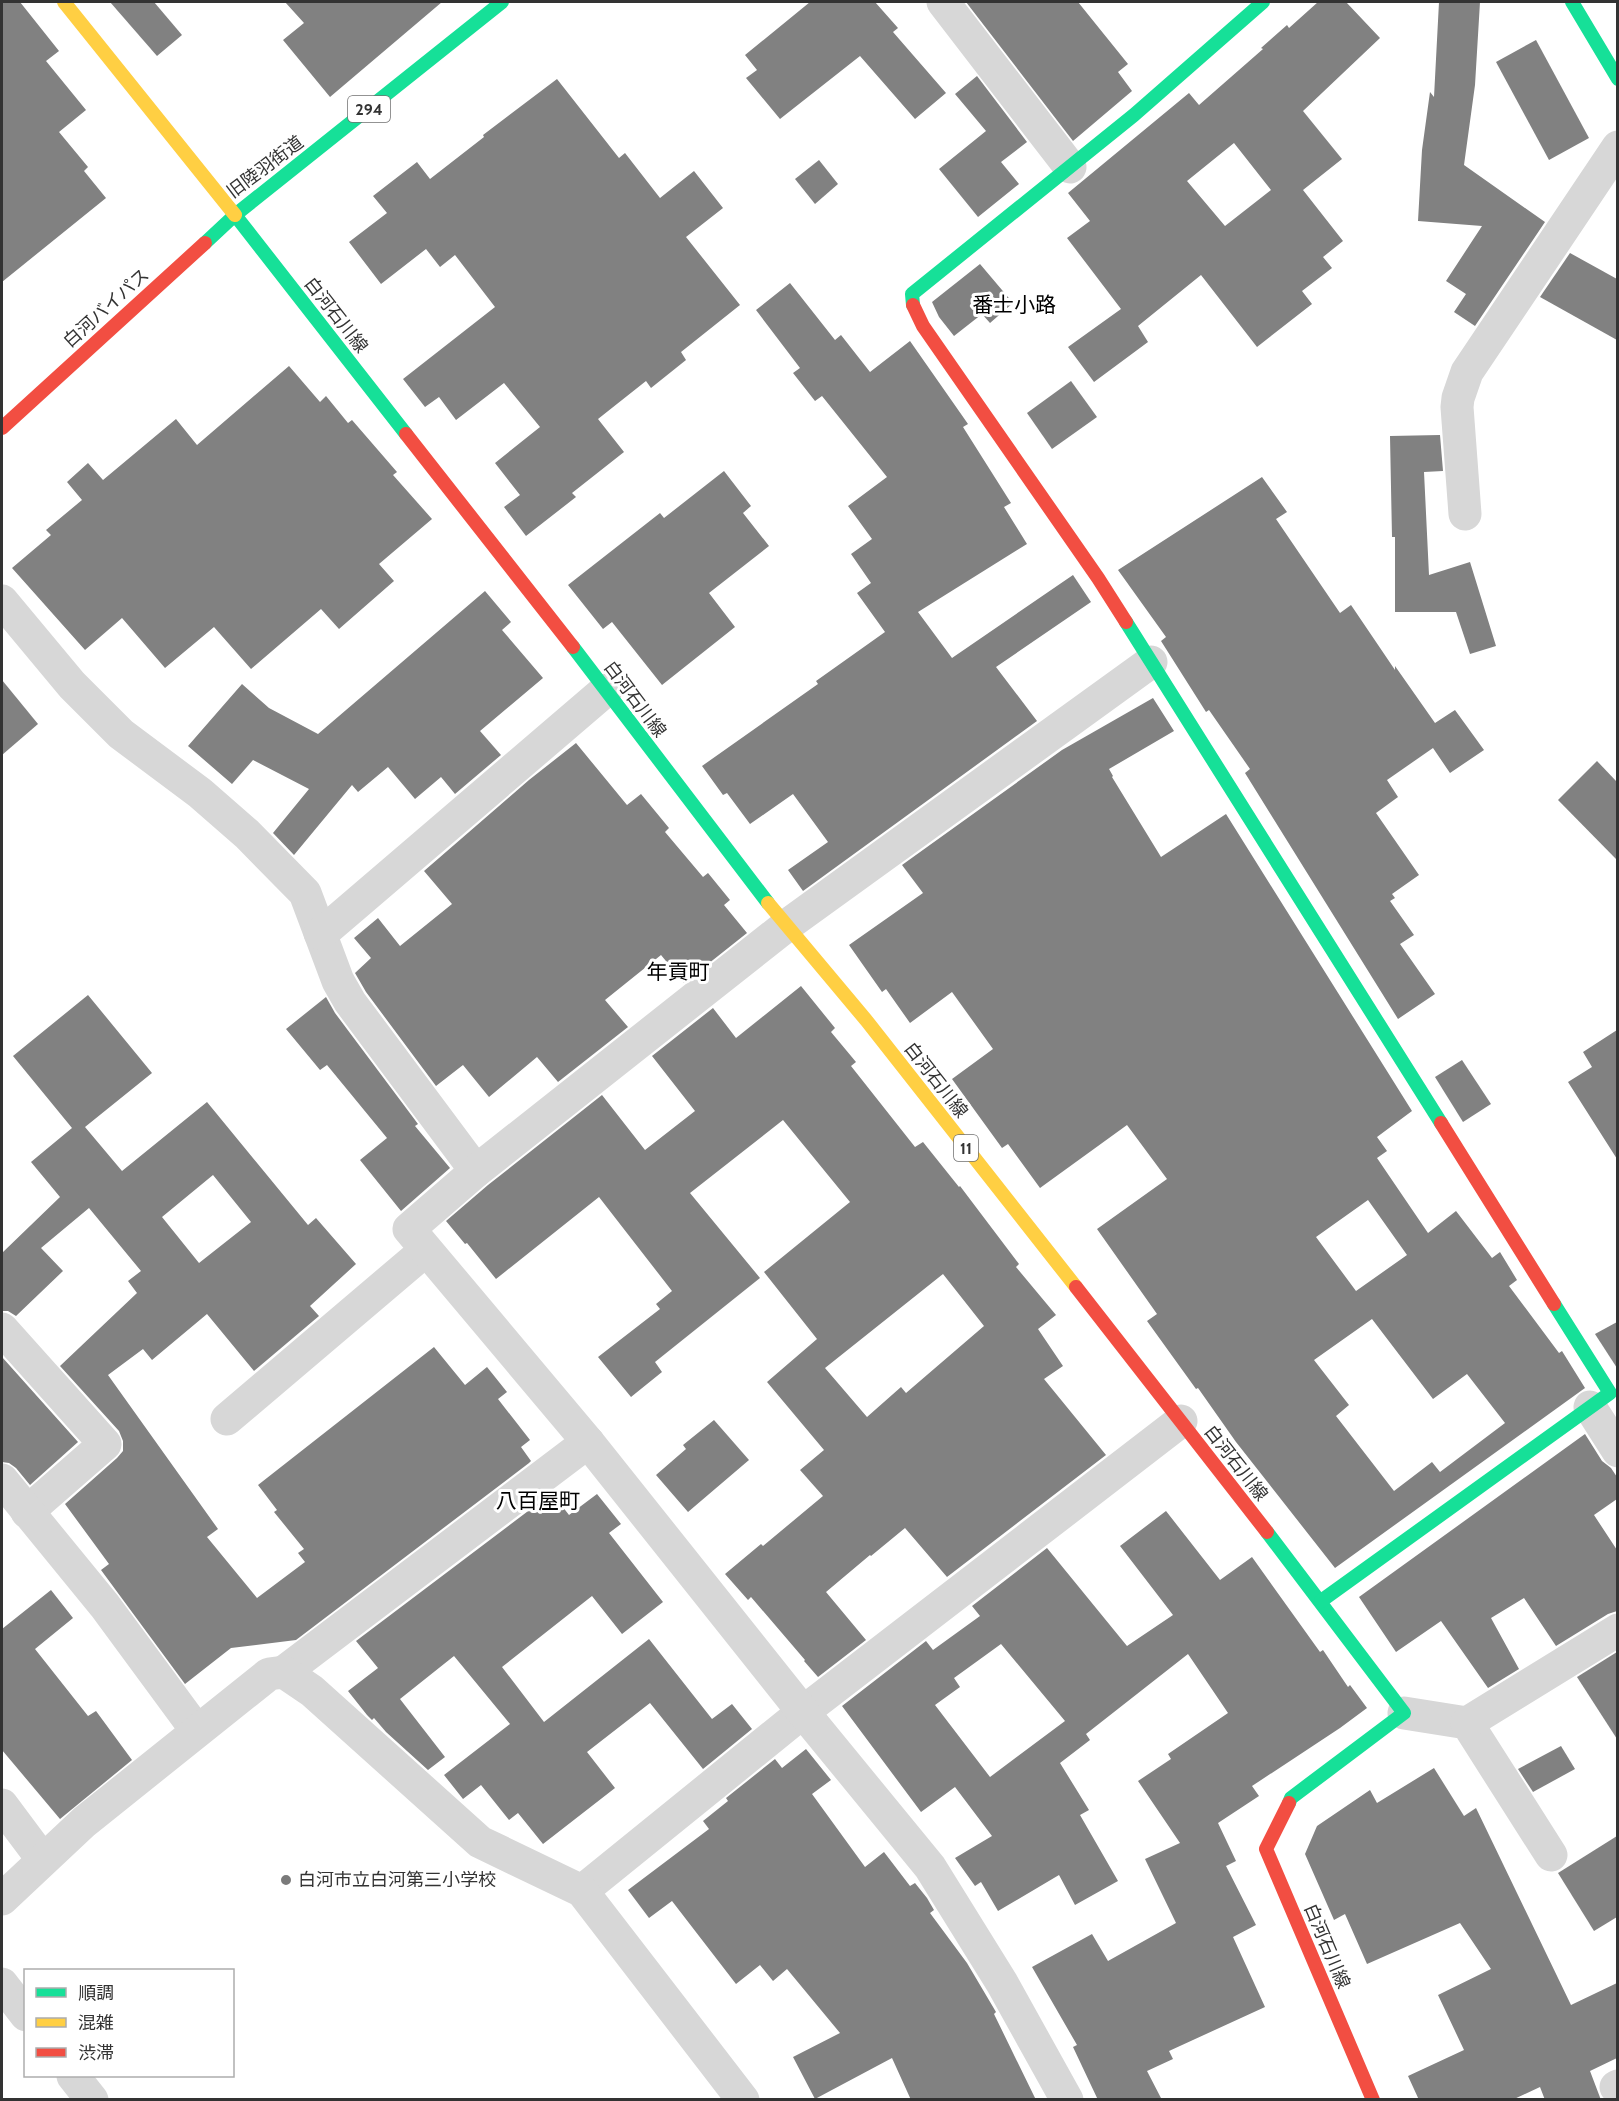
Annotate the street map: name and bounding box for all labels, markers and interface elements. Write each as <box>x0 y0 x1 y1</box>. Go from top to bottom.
road number: 294 <box>348 96 390 122</box>
street label: 旧陸羽街道 <box>222 131 308 203</box>
street label: 白河バイパス <box>59 264 153 352</box>
street label: 白河石川線 <box>300 273 372 357</box>
district label: 番士小路 <box>972 292 1056 317</box>
street label: 白河石川線 <box>599 656 671 742</box>
district label: 年貢町 <box>647 959 710 984</box>
street label: 白河石川線 <box>900 1038 972 1122</box>
road number: 11 <box>954 1135 978 1161</box>
street label: 白河石川線 <box>1200 1421 1272 1505</box>
district label: 八百屋町 <box>496 1488 580 1513</box>
place label: 白河市立白河第三小学校 <box>298 1869 496 1891</box>
marker: 白河市立白河第三小学校 <box>279 1873 293 1887</box>
street label: 白河石川線 <box>1299 1900 1355 1992</box>
legend <box>24 1969 234 2077</box>
text: 順調 <box>78 1982 114 2004</box>
text: 混雑 <box>78 2012 114 2034</box>
text: 渋滞 <box>78 2042 114 2064</box>

